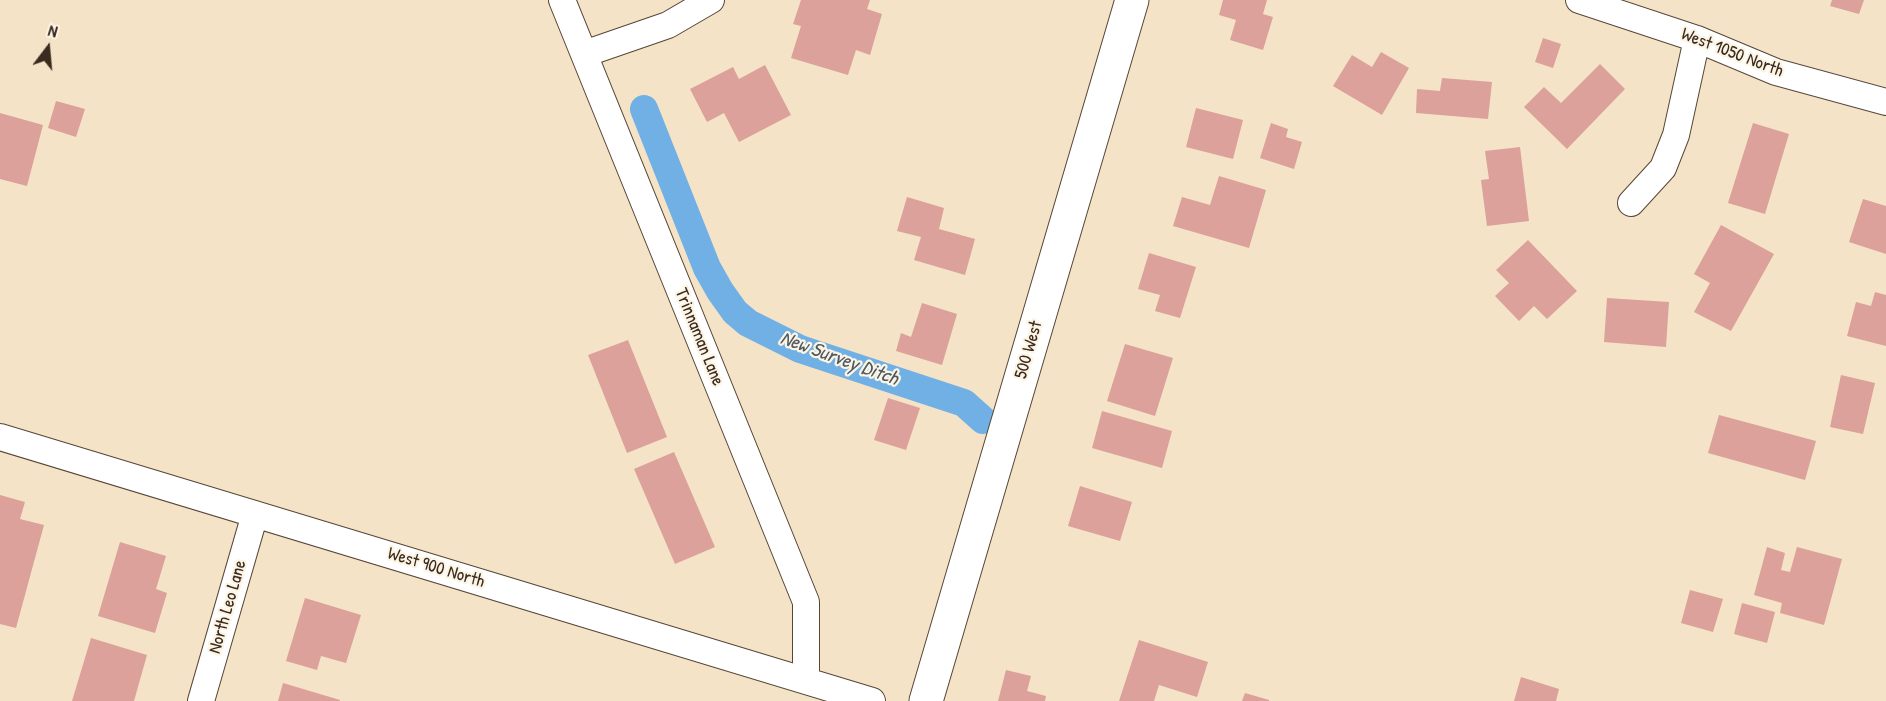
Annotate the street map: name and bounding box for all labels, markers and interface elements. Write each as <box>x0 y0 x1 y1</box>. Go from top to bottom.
north arrow <box>18 18 78 78</box>
text: N <box>46 19 60 42</box>
street label: West 1050 North <box>1678 24 1786 82</box>
street label: Trinnaman Lane <box>670 285 728 389</box>
street label: 500 West <box>1010 319 1048 381</box>
water label: New Survey Ditch <box>777 327 901 391</box>
street label: West 900 North <box>385 543 487 593</box>
street label: North Leo Lane <box>204 558 252 656</box>

